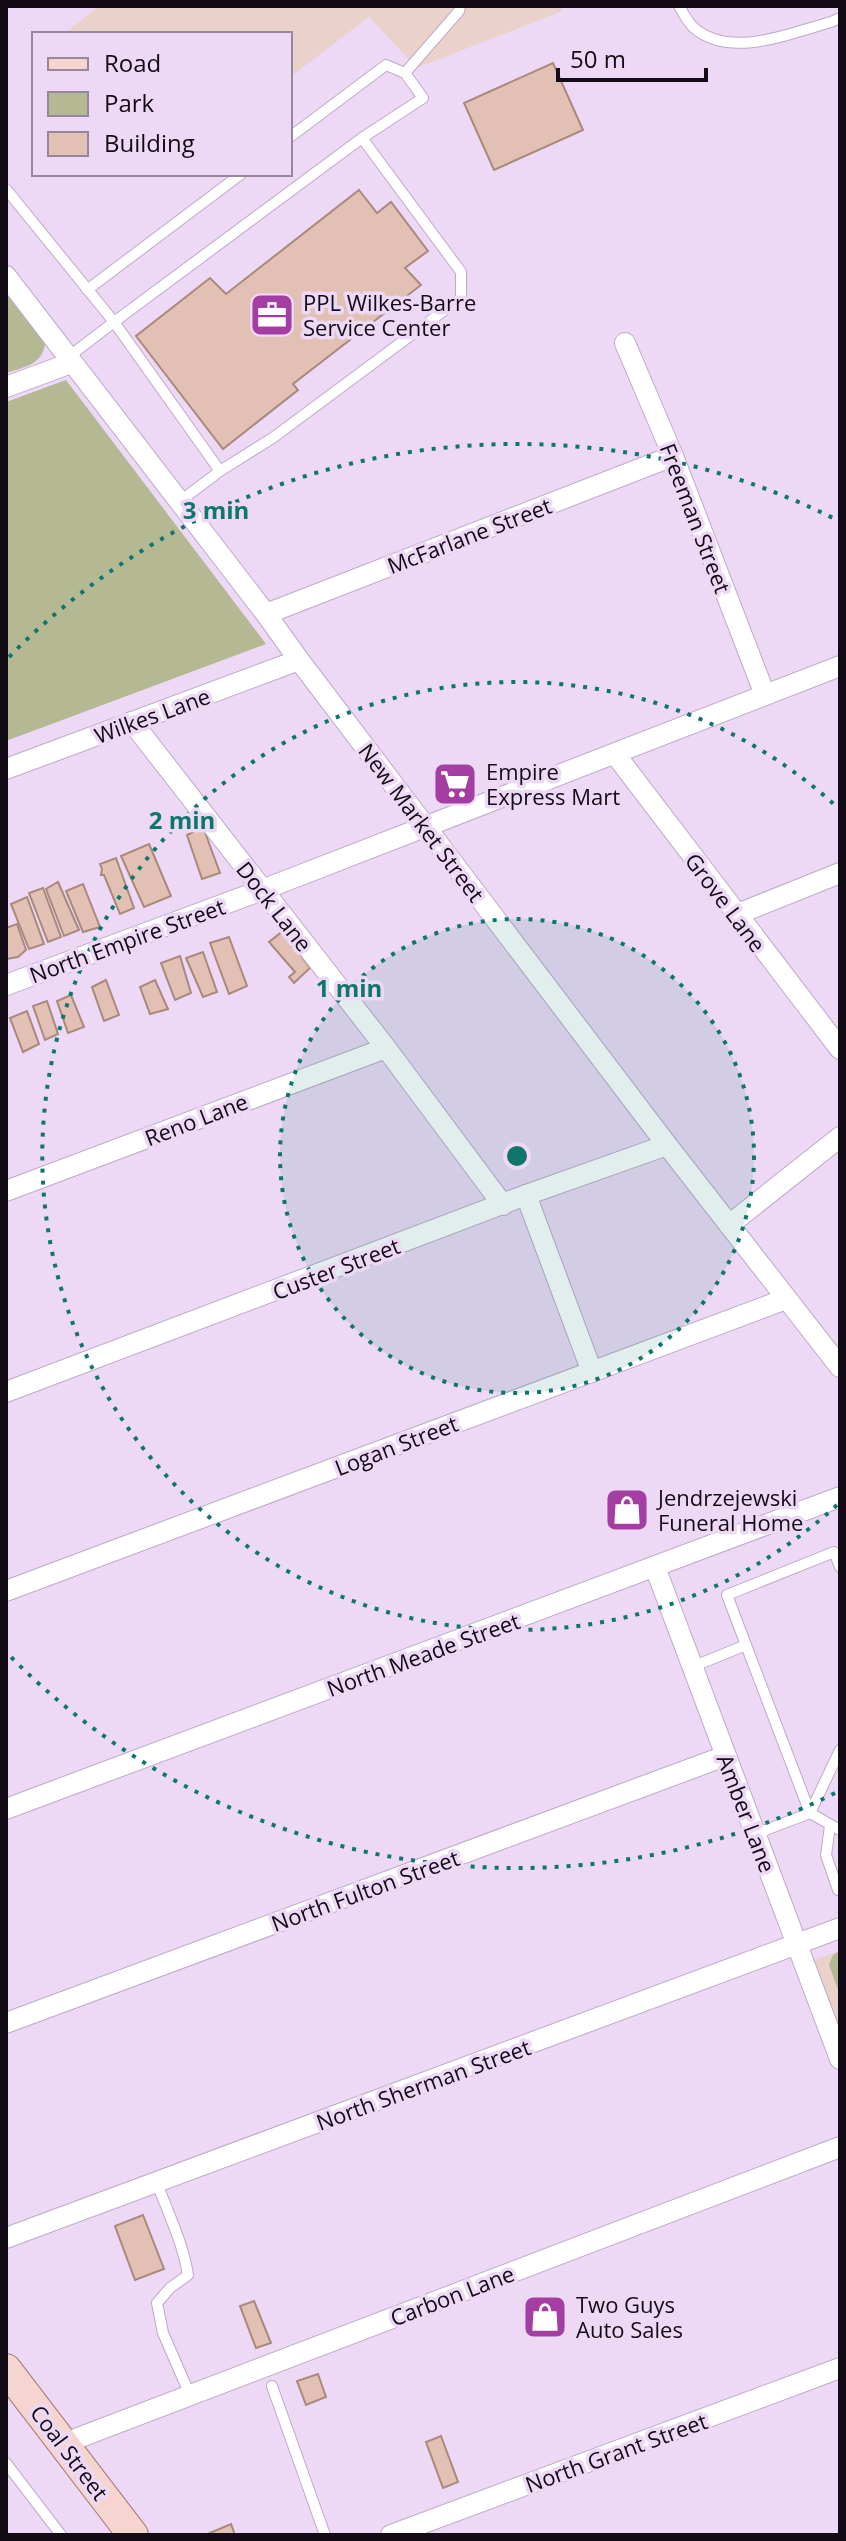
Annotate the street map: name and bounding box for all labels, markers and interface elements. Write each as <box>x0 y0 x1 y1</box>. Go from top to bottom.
legend <box>32 32 292 176</box>
scale bar <box>558 32 706 82</box>
text: 50 m <box>570 42 626 75</box>
text: Road <box>104 46 161 79</box>
text: Park <box>104 86 155 119</box>
text: Building <box>104 126 195 159</box>
place label: PPL Wilkes-Barre Service Center <box>303 287 476 342</box>
office icon: PPL Wilkes-Barre Service Center <box>248 291 296 339</box>
street label: Freeman Street <box>654 439 738 597</box>
street label: McFarlane Street <box>383 490 556 580</box>
text: 3 min <box>183 493 249 526</box>
street label: Wilkes Lane <box>90 680 214 750</box>
street label: New Market Street <box>352 736 492 908</box>
place label: Empire Express Mart <box>486 756 620 811</box>
supermarket icon: Empire Express Mart <box>431 760 479 808</box>
text: 2 min <box>149 803 215 836</box>
street label: Grove Lane <box>679 846 773 958</box>
street label: Dock Lane <box>230 855 320 957</box>
street label: North Empire Street <box>25 891 229 989</box>
text: 1 min <box>316 971 382 1004</box>
street label: Reno Lane <box>140 1086 252 1152</box>
centre of rings <box>503 1142 531 1170</box>
street label: Custer Street <box>268 1230 404 1306</box>
street label: Logan Street <box>330 1408 462 1482</box>
place label: Jendrzejewski Funeral Home <box>656 1482 803 1537</box>
shop icon: Jendrzejewski Funeral Home <box>603 1486 651 1534</box>
street label: North Meade Street <box>322 1605 524 1703</box>
street label: Amber Lane <box>711 1750 783 1876</box>
street label: North Fulton Street <box>267 1842 463 1938</box>
street label: North Sherman Street <box>312 2031 534 2137</box>
street label: Carbon Lane <box>386 2258 518 2332</box>
place label: Two Guys Auto Sales <box>576 2289 683 2344</box>
shop icon: Two Guys Auto Sales <box>521 2293 569 2341</box>
street label: Coal Street <box>24 2398 116 2506</box>
street label: North Grant Street <box>521 2405 711 2499</box>

